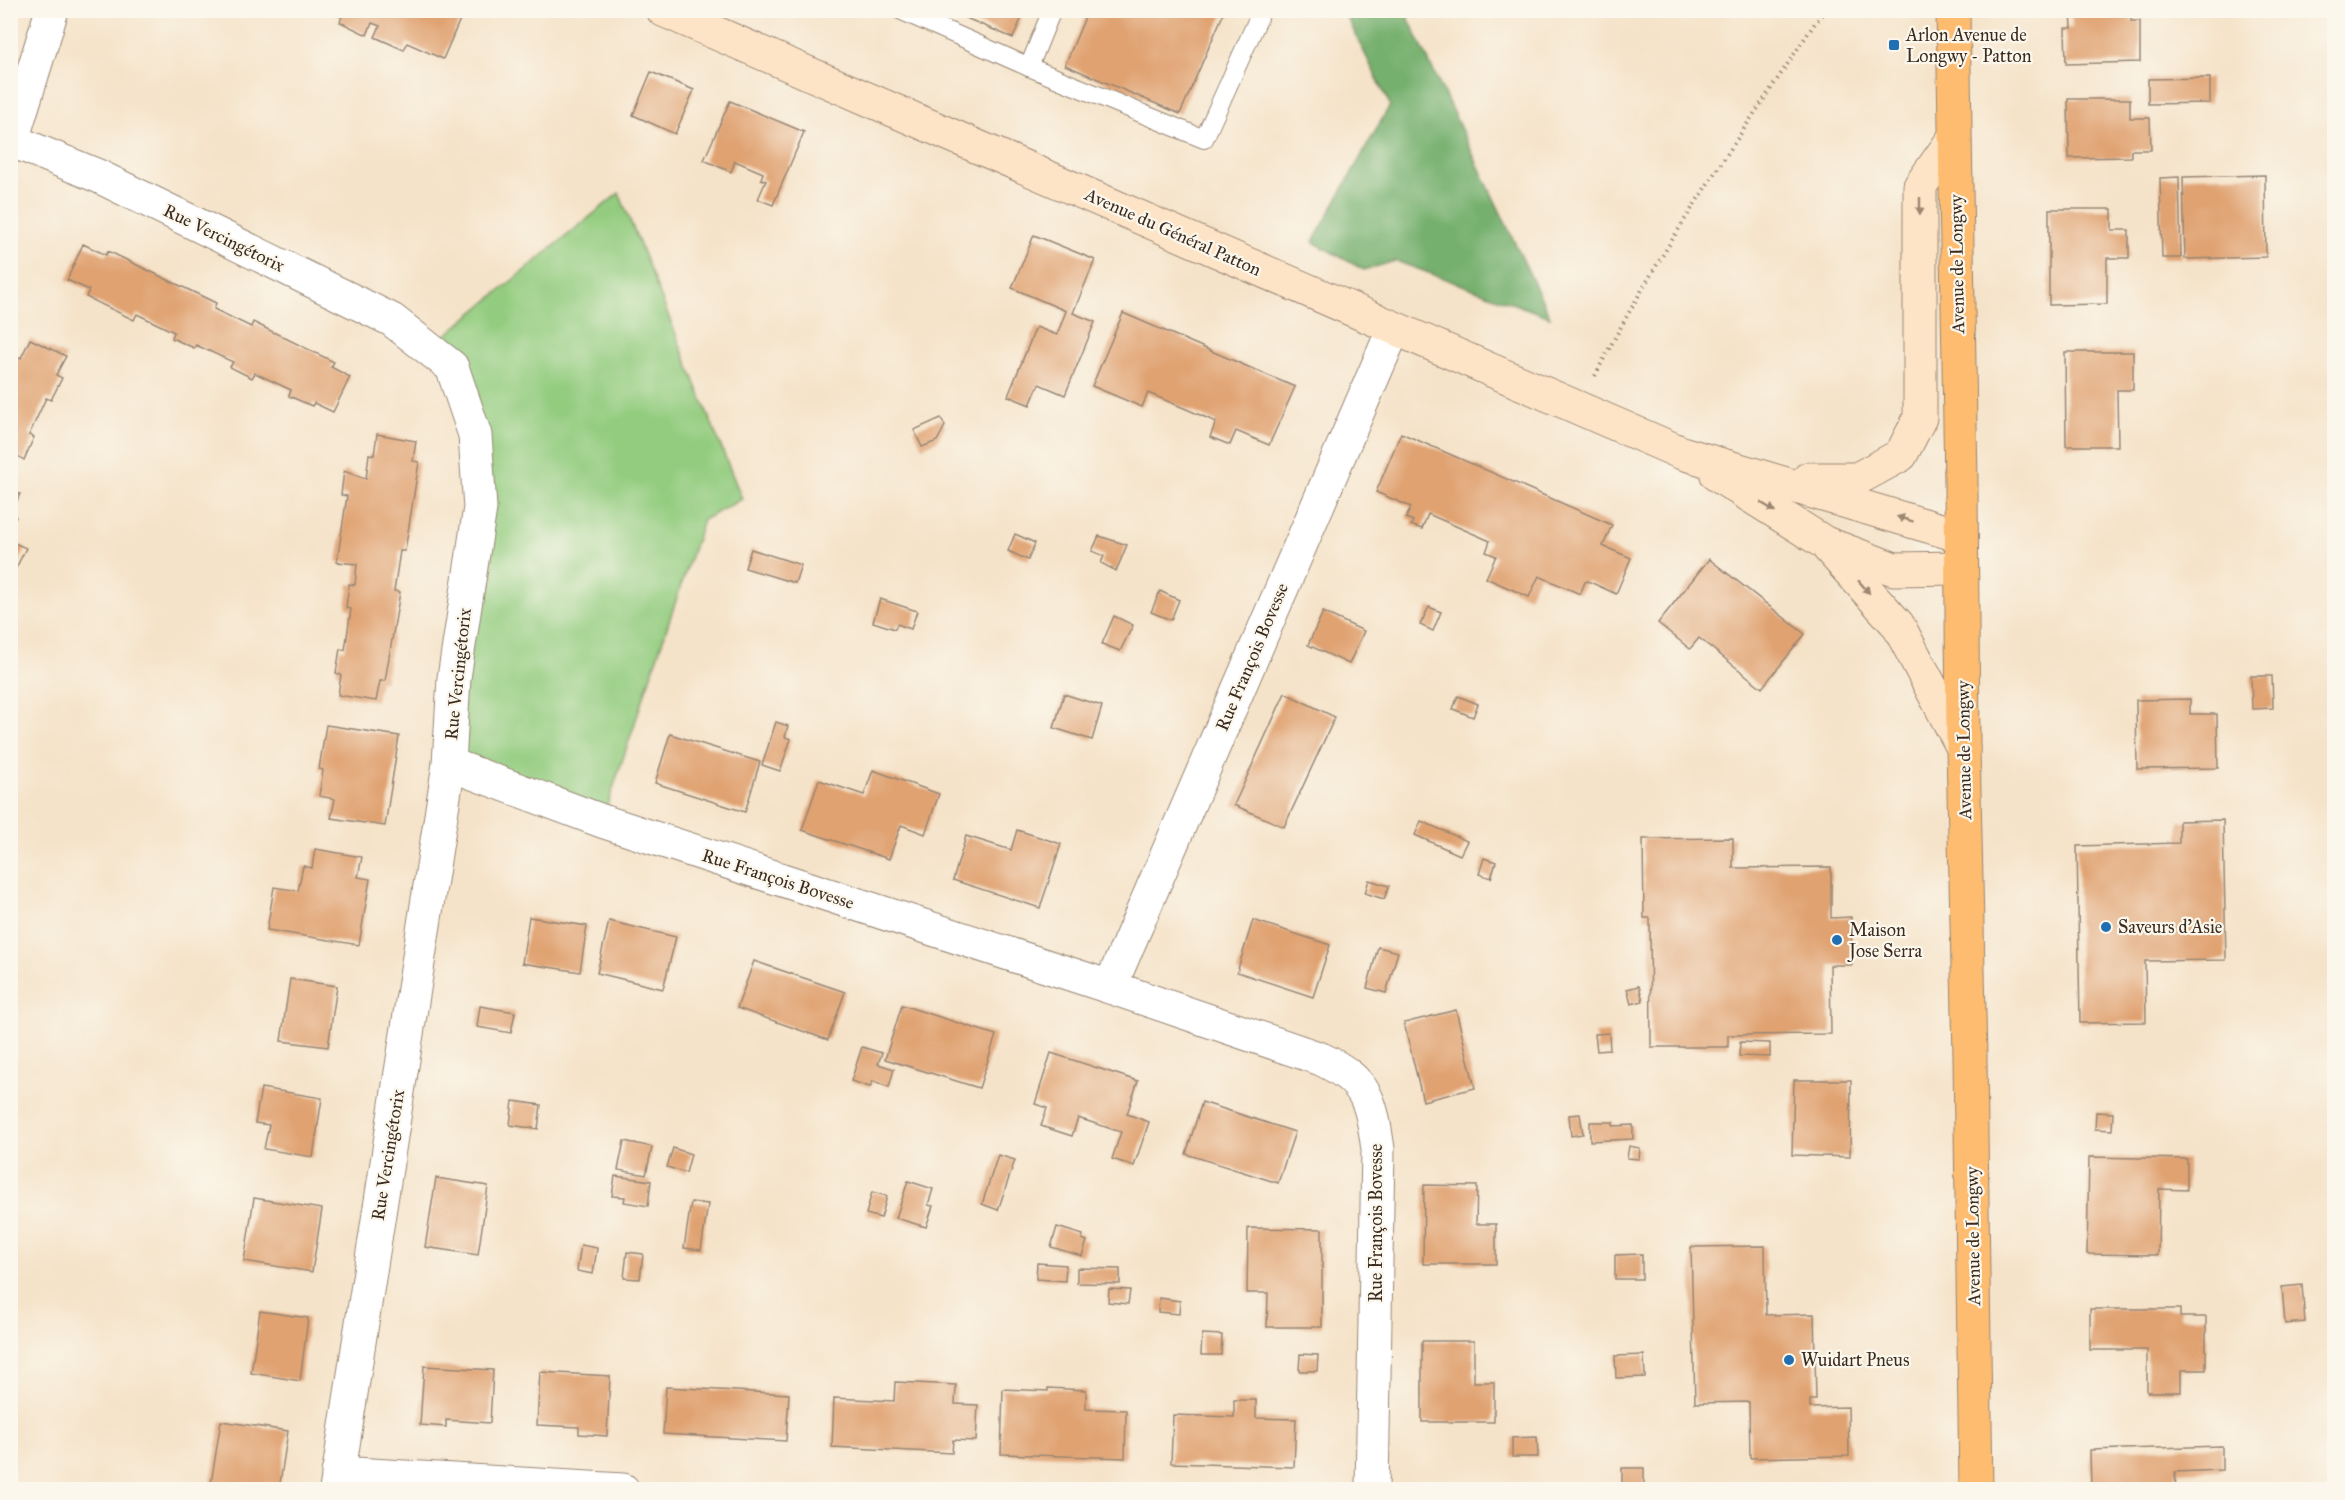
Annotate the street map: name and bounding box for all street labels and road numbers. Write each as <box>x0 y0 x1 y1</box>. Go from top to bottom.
street label: Avenue du Général Patton <box>1081 183 1265 281</box>
street label: Avenue de Longwy <box>1945 194 1970 335</box>
street label: Rue Vercingétorix <box>159 199 288 278</box>
street label: Rue François Bovesse <box>1211 580 1293 734</box>
street label: Rue Vercingétorix <box>440 607 477 741</box>
street label: Avenue de Longwy <box>1952 680 1977 821</box>
street label: Rue François Bovesse <box>699 844 857 914</box>
street label: Rue Vercingétorix <box>367 1088 410 1222</box>
street label: Rue François Bovesse <box>1365 1144 1387 1302</box>
street label: Avenue de Longwy <box>1961 1166 1986 1307</box>

